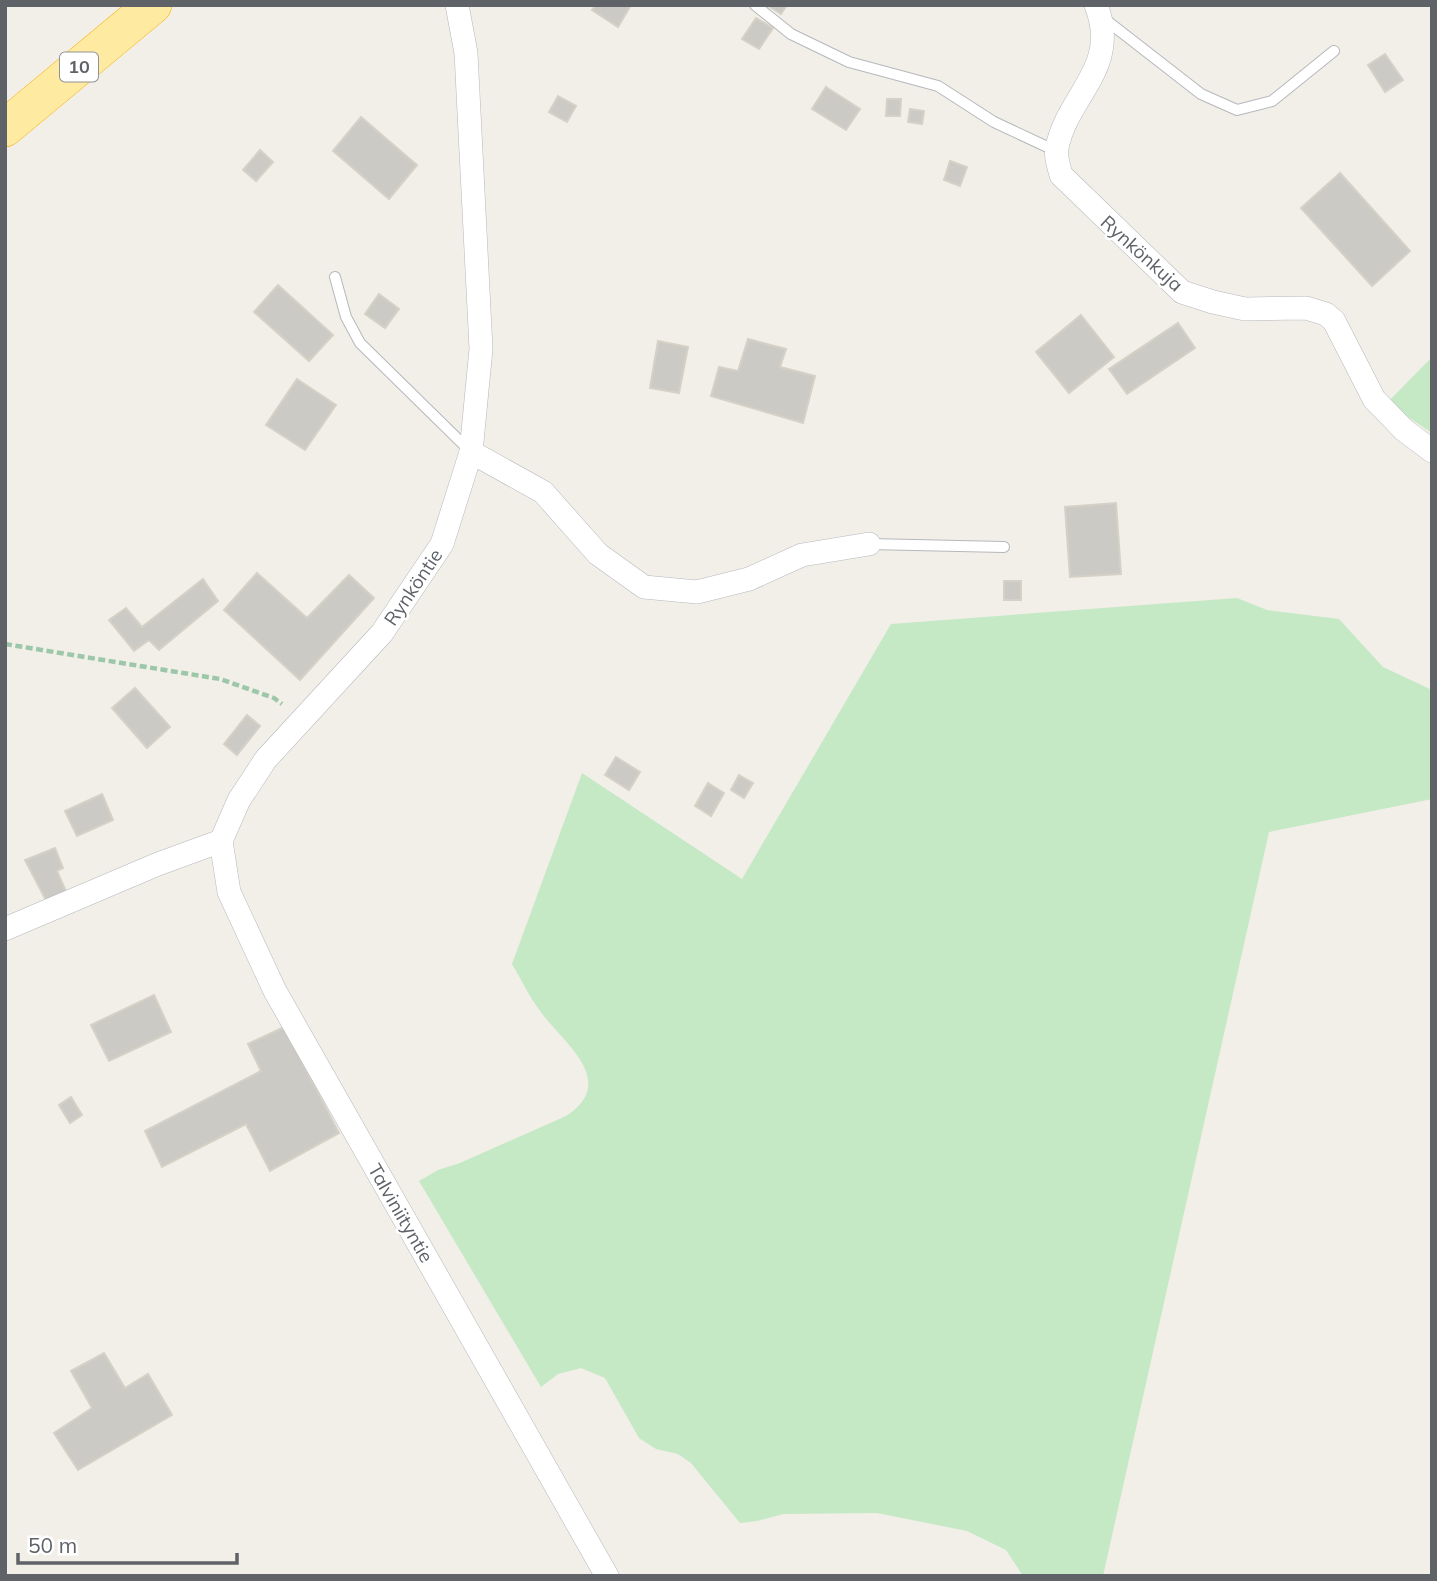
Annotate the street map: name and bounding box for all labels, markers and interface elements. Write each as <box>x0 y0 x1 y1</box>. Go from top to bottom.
road number: 10 <box>60 52 98 82</box>
street label: Rynkönkuja <box>1096 210 1188 296</box>
street label: Rynköntie <box>379 544 447 630</box>
street label: Talviniityntie <box>363 1159 439 1267</box>
scale bar <box>18 1522 236 1566</box>
text: 50 m <box>28 1532 77 1558</box>

